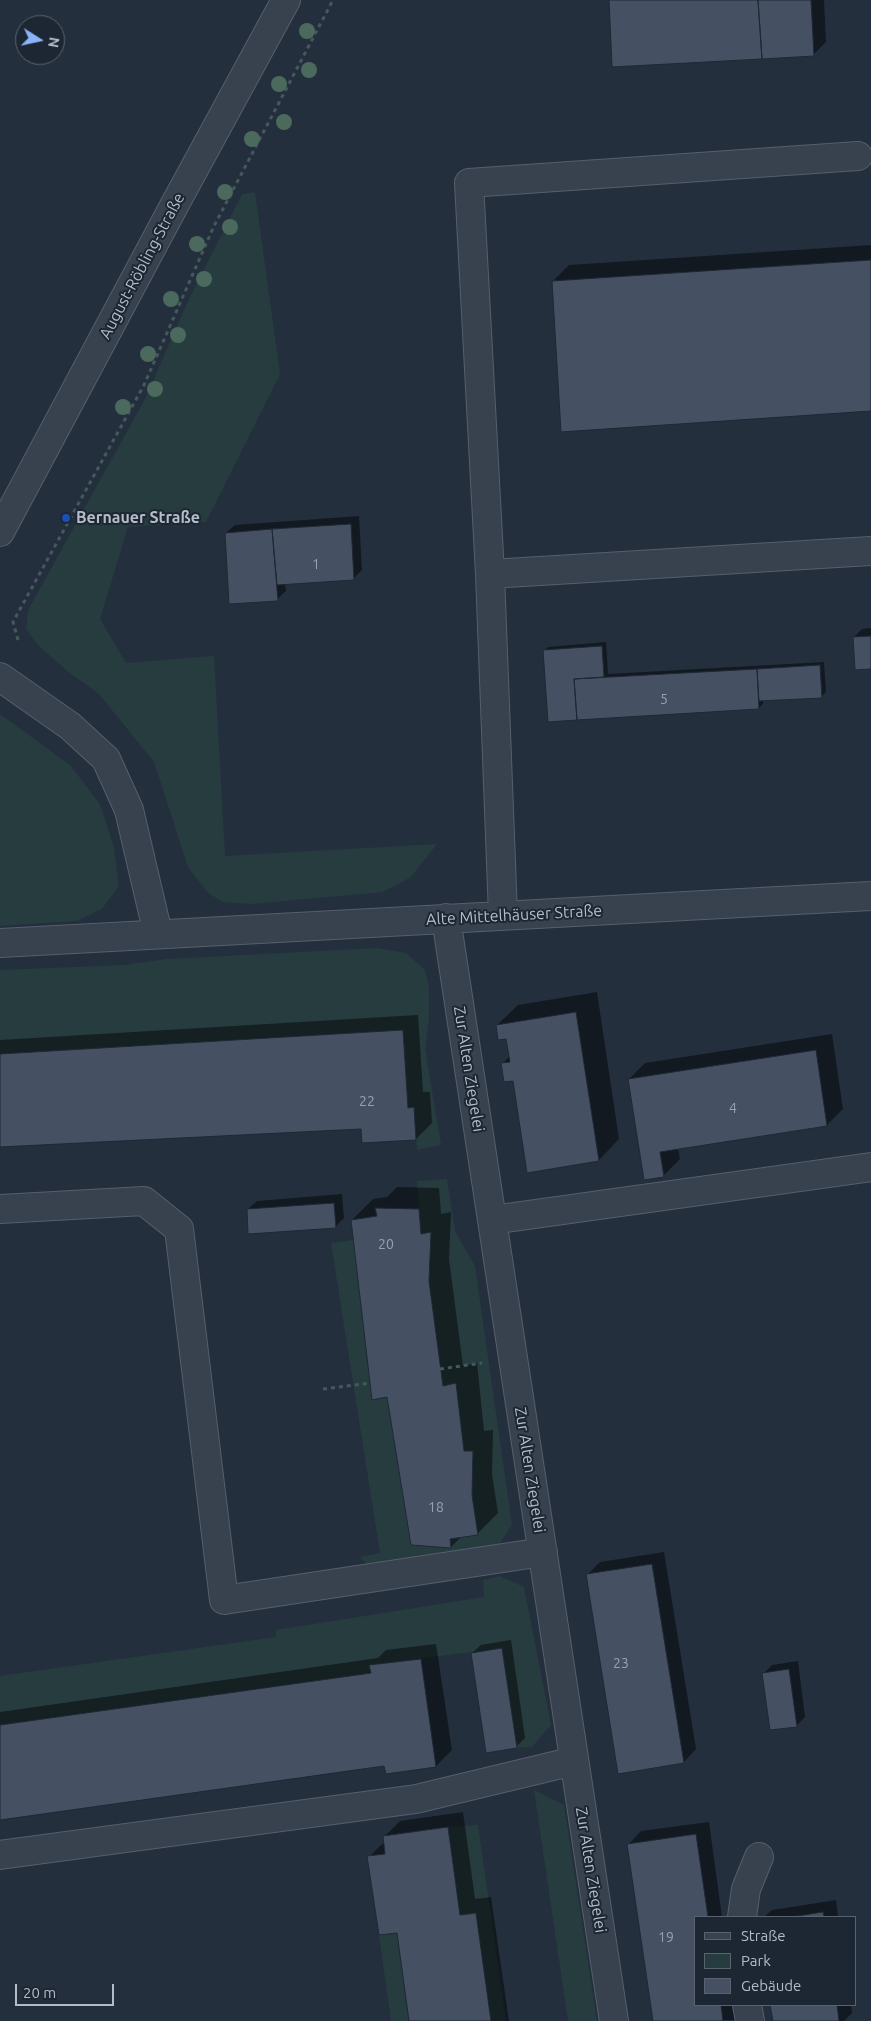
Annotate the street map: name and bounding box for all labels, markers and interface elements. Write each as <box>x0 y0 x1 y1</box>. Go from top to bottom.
north arrow <box>15 15 65 65</box>
text: N <box>45 36 63 49</box>
street label: August-Röbling-Straße <box>95 190 189 342</box>
place label: Bernauer Straße <box>76 508 200 528</box>
marker: Bernauer Straße <box>60 512 72 524</box>
house number: 1 <box>312 556 320 572</box>
house number: 5 <box>660 691 668 707</box>
street label: Alte Mittelhäuser Straße <box>426 901 602 929</box>
street label: Zur Alten Ziegelei <box>450 1005 488 1133</box>
house number: 22 <box>359 1093 375 1109</box>
house number: 4 <box>729 1100 737 1116</box>
house number: 20 <box>378 1236 394 1252</box>
street label: Zur Alten Ziegelei <box>511 1406 549 1534</box>
house number: 18 <box>428 1499 444 1515</box>
house number: 23 <box>613 1655 629 1671</box>
street label: Zur Alten Ziegelei <box>572 1806 610 1934</box>
legend <box>694 1916 856 2006</box>
text: Straße <box>741 1927 785 1944</box>
house number: 19 <box>658 1929 674 1945</box>
text: Park <box>741 1952 771 1969</box>
scale bar <box>18 1974 116 2006</box>
text: Gebäude <box>741 1977 801 1994</box>
text: 20 m <box>23 1984 56 2001</box>

